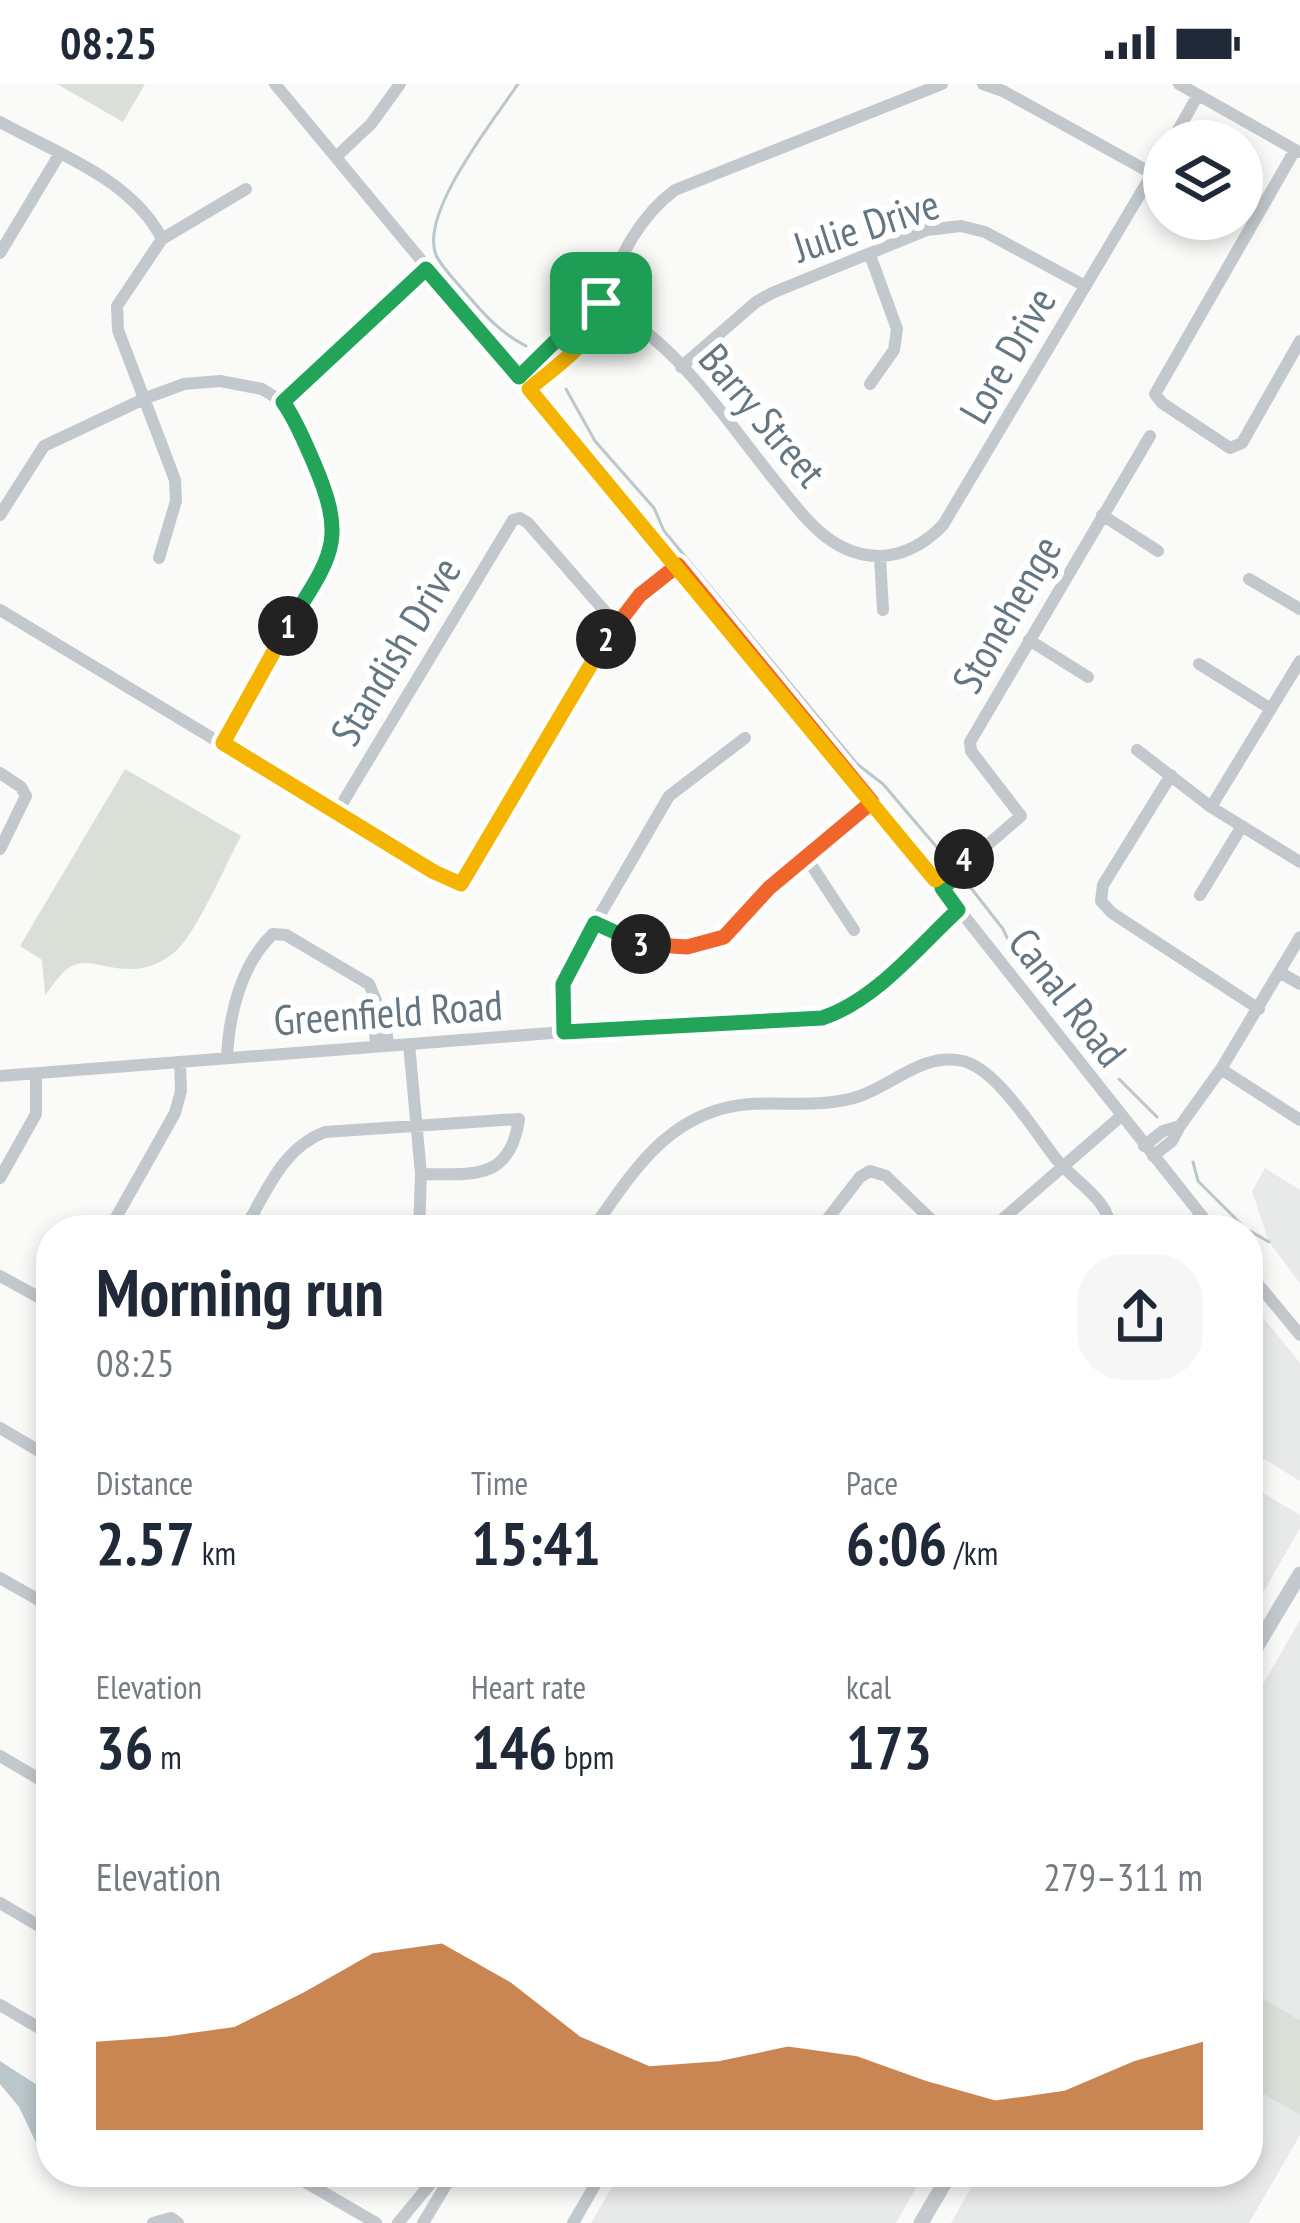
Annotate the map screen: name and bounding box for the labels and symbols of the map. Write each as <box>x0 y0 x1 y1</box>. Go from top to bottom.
street label: Julie Drive <box>784 176 946 275</box>
pin <box>550 252 652 354</box>
street label: Lore Drive <box>946 277 1068 433</box>
street label: Barry Street <box>687 332 839 498</box>
street label: Stonehenge <box>939 525 1073 703</box>
street label: Standish Drive <box>317 547 473 755</box>
pin: 1 <box>258 596 318 656</box>
pin: 2 <box>576 609 636 669</box>
pin: 4 <box>934 829 994 889</box>
pin: 3 <box>611 914 671 974</box>
street label: Canal Road <box>997 917 1139 1077</box>
street label: Greenfield Road <box>272 977 504 1047</box>

